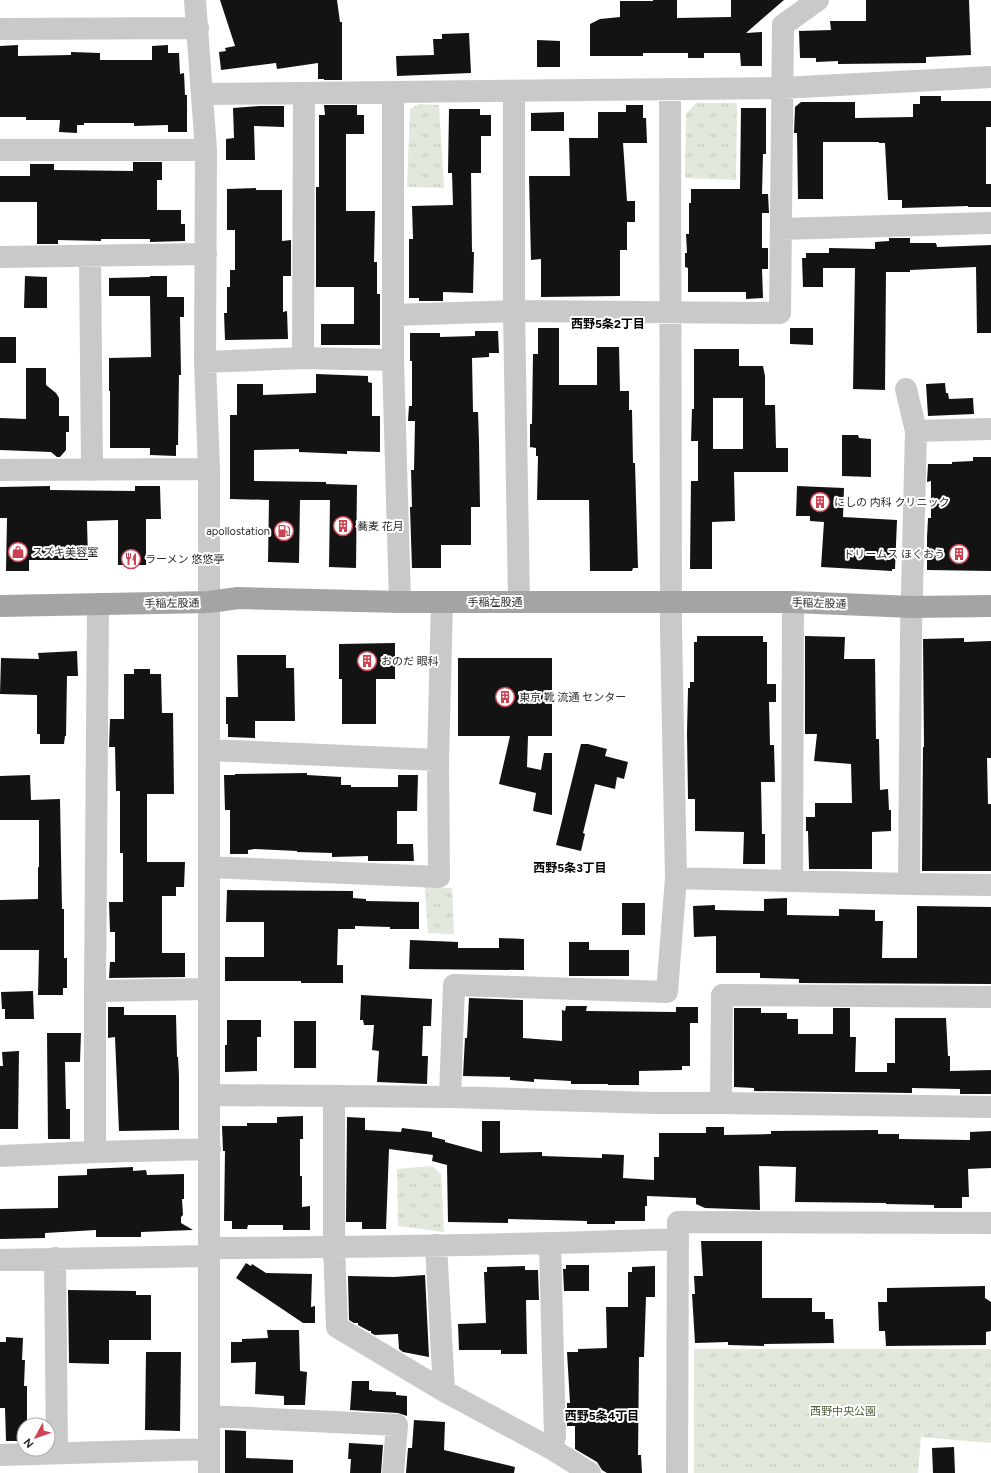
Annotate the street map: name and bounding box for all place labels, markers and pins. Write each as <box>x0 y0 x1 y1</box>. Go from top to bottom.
building icon: にしの 内科 クリニック <box>809 491 831 513</box>
place label: にしの 内科 クリニック <box>834 496 949 509</box>
building icon: 蕎麦 花月 <box>332 515 354 537</box>
fuel station icon: apollostation <box>273 520 295 542</box>
place label: 蕎麦 花月 <box>357 520 404 533</box>
place label: apollostation <box>206 525 270 538</box>
shop icon: スズキ美容室 <box>7 541 29 563</box>
building icon: ドリームス ほくおう <box>948 543 970 565</box>
place label: スズキ美容室 <box>32 546 98 559</box>
restaurant icon: ラーメン 悠悠亭 <box>120 548 142 570</box>
place label: ドリームス ほくおう <box>844 548 945 561</box>
place label: ラーメン 悠悠亭 <box>145 553 224 566</box>
building icon: おのだ 眼科 <box>356 650 378 672</box>
place label: おのだ 眼科 <box>381 655 439 668</box>
building icon: 東京 靴 流通 センター <box>494 686 516 708</box>
place label: 東京 靴 流通 センター <box>519 691 626 704</box>

